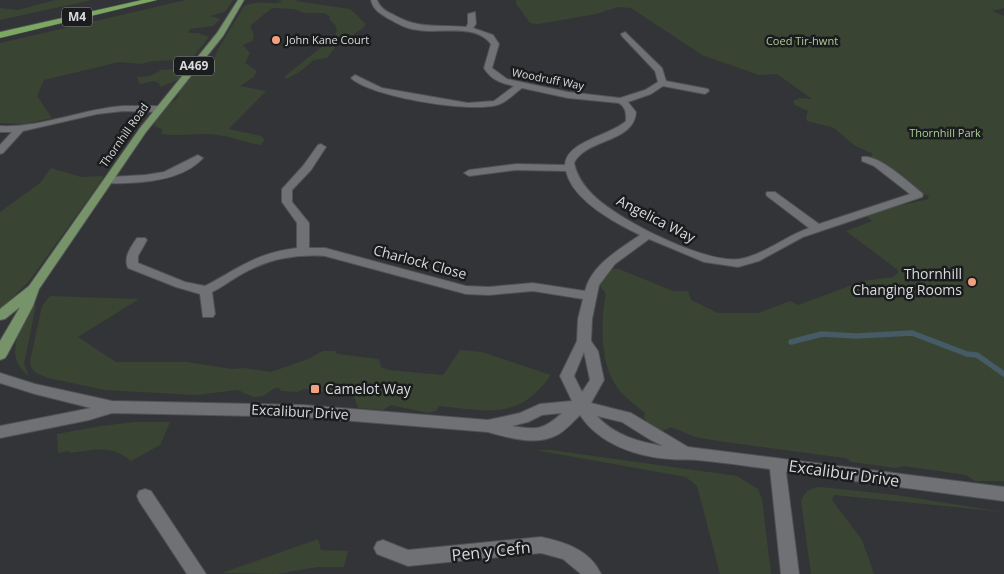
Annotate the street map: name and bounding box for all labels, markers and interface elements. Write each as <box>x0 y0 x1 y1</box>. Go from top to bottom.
road number: M4 <box>62 8 92 26</box>
place label: John Kane Court <box>285 32 369 47</box>
park label: Coed Tir-hwnt <box>766 33 838 48</box>
marker: John Kane Court <box>270 34 282 46</box>
road number: A469 <box>174 56 214 76</box>
street label: Woodruff Way <box>511 64 586 93</box>
street label: Thornhill Road <box>96 100 151 170</box>
park label: Thornhill Park <box>909 125 981 140</box>
street label: Angelica Way <box>614 191 700 247</box>
street label: Charlock Close <box>371 240 469 283</box>
place label: Thornhill Changing Rooms <box>852 264 962 299</box>
marker: Thornhill Changing Rooms <box>966 276 978 288</box>
place label: Camelot Way <box>325 379 412 398</box>
marker: Camelot Way <box>309 383 321 395</box>
street label: Excalibur Drive <box>251 399 349 424</box>
street label: Excalibur Drive <box>787 454 901 492</box>
street label: Pen y Cefn <box>451 536 531 566</box>

